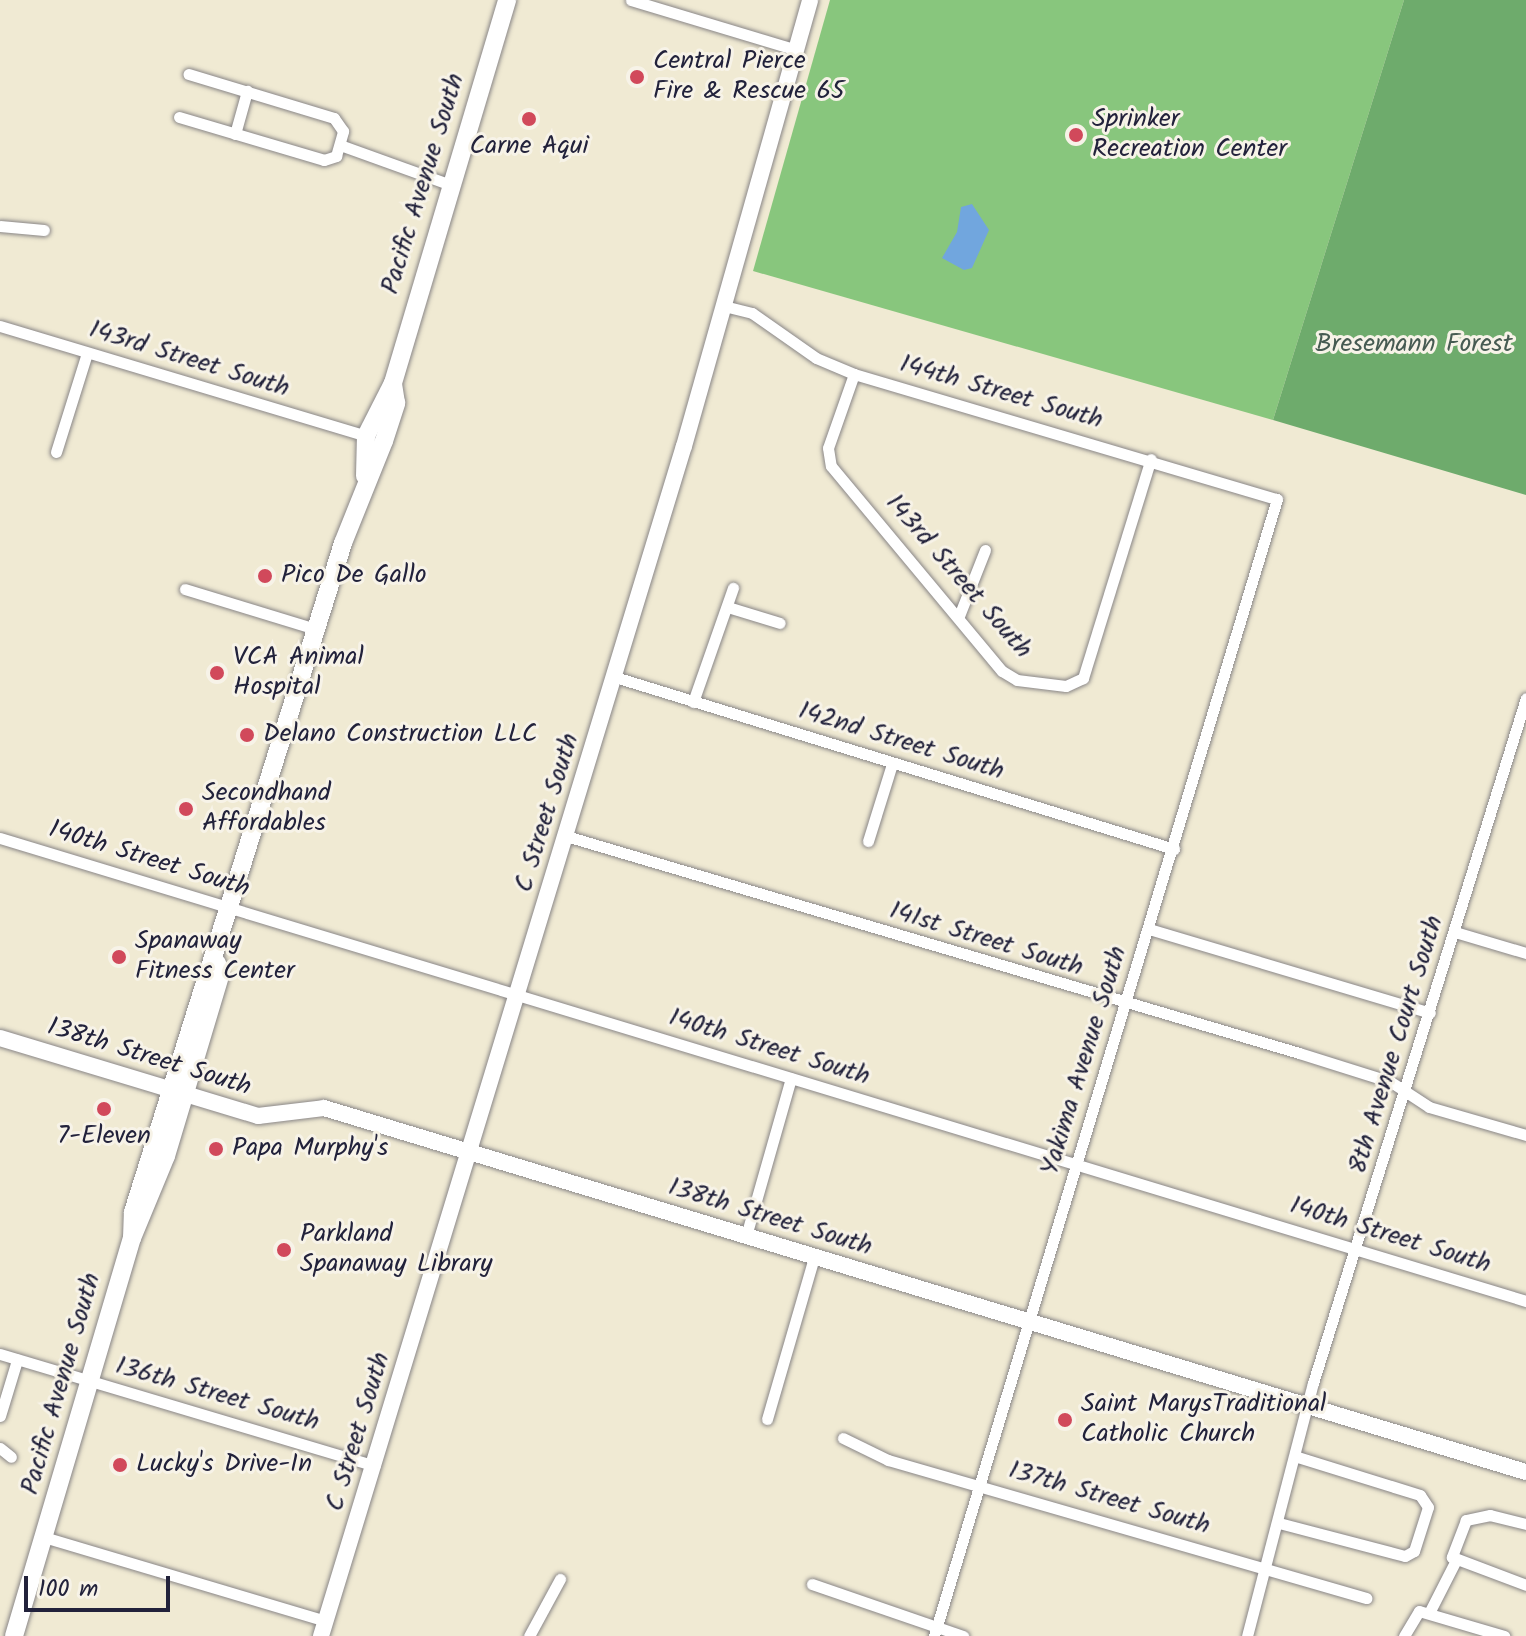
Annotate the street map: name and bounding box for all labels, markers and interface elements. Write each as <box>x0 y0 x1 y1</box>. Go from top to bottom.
place label: Central Pierce Fire & Rescue 65 <box>653 46 845 108</box>
marker: Central Pierce Fire & Rescue 65 <box>628 68 646 86</box>
street label: Pacific Avenue South <box>376 70 472 298</box>
place label: Sprinker Recreation Center <box>1092 104 1287 166</box>
marker: Carne Aqui <box>520 110 538 128</box>
marker: Sprinker Recreation Center <box>1067 126 1085 144</box>
place label: Carne Aqui <box>469 131 589 163</box>
street label: 143rd Street South <box>85 315 293 405</box>
park label: Bresemann Forest <box>1315 329 1513 361</box>
street label: 144th Street South <box>896 349 1106 437</box>
street label: 143rd Street South <box>878 488 1038 666</box>
place label: Pico De Gallo <box>281 560 427 592</box>
marker: Pico De Gallo <box>256 567 274 585</box>
place label: VCA Animal Hospital <box>233 642 364 704</box>
marker: VCA Animal Hospital <box>208 664 226 682</box>
street label: 142nd Street South <box>794 696 1008 788</box>
place label: Delano Construction LLC <box>263 719 537 751</box>
marker: Delano Construction LLC <box>238 726 256 744</box>
street label: C Street South <box>509 730 587 896</box>
place label: Secondhand Affordables <box>202 778 331 840</box>
marker: Secondhand Affordables <box>177 800 195 818</box>
street label: 140th Street South <box>45 815 253 905</box>
street label: 141st Street South <box>885 896 1087 984</box>
street label: 8th Avenue Court South <box>1343 912 1451 1178</box>
place label: Spanaway Fitness Center <box>135 926 294 988</box>
street label: Yakima Avenue South <box>1035 943 1135 1179</box>
marker: Spanaway Fitness Center <box>110 948 128 966</box>
street label: 140th Street South <box>665 1003 873 1093</box>
street label: 138th Street South <box>43 1012 255 1104</box>
marker: 7-Eleven <box>95 1100 113 1118</box>
place label: 7-Eleven <box>57 1121 151 1153</box>
place label: Papa Murphy's <box>232 1133 388 1165</box>
marker: Papa Murphy's <box>207 1140 225 1158</box>
street label: 138th Street South <box>664 1172 876 1264</box>
street label: 140th Street South <box>1286 1191 1494 1281</box>
place label: Parkland Spanaway Library <box>300 1219 492 1280</box>
marker: Parkland Spanaway Library <box>275 1241 293 1259</box>
street label: Pacific Avenue South <box>15 1270 109 1498</box>
street label: C Street South <box>320 1349 398 1515</box>
street label: 136th Street South <box>112 1351 322 1439</box>
place label: Saint MarysTraditional Catholic Church <box>1081 1389 1326 1450</box>
marker: Saint MarysTraditional Catholic Church <box>1056 1411 1074 1429</box>
place label: Lucky's Drive-In <box>136 1449 312 1481</box>
street label: 137th Street South <box>1005 1455 1213 1543</box>
marker: Lucky's Drive-In <box>111 1456 129 1474</box>
scale bar <box>28 1560 174 1610</box>
text: 100 m <box>38 1570 98 1609</box>

